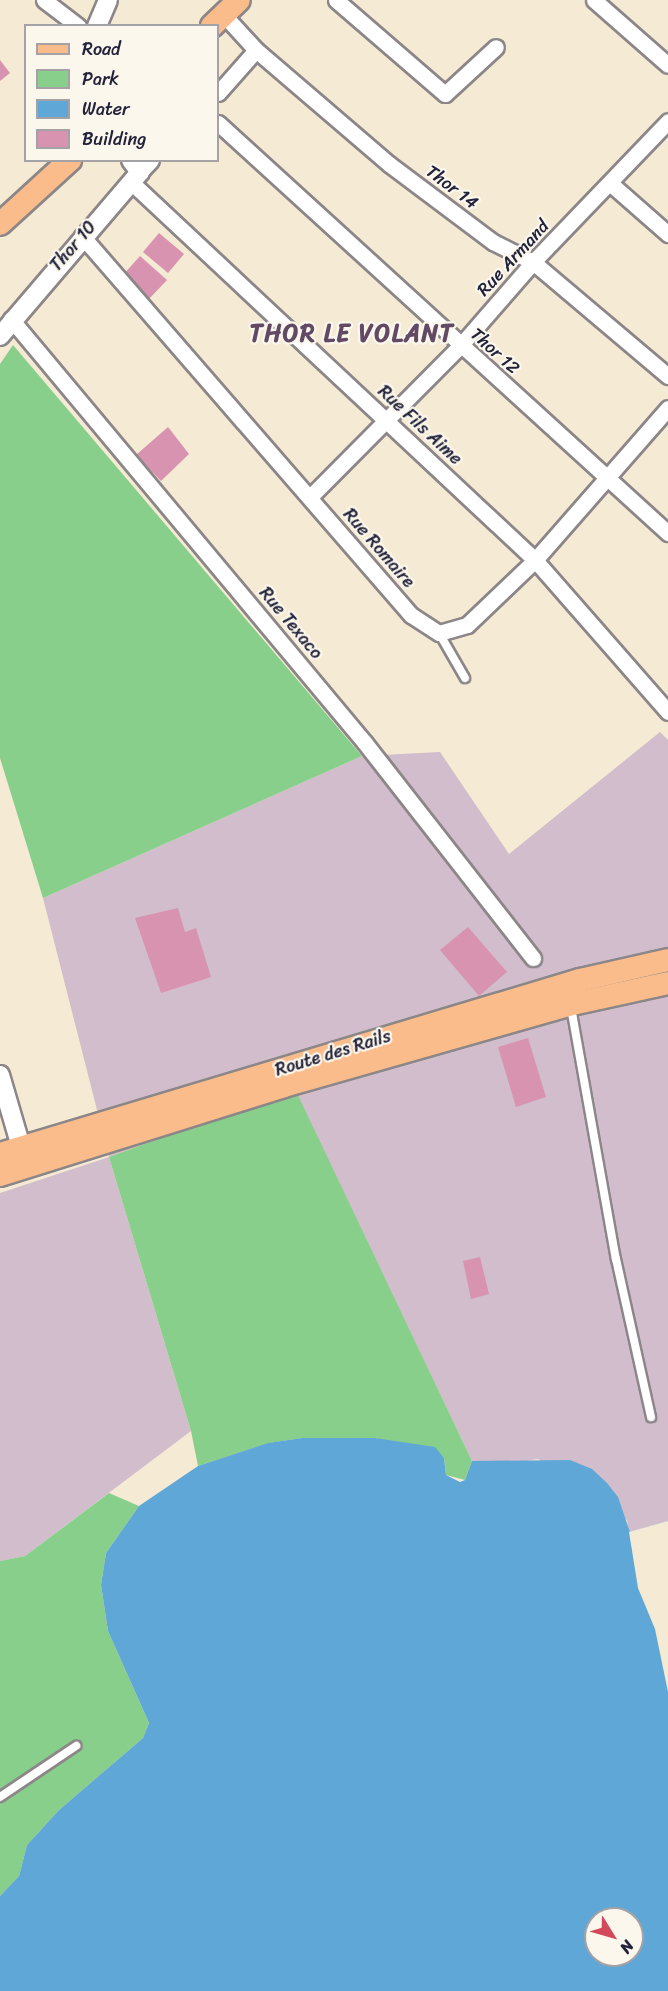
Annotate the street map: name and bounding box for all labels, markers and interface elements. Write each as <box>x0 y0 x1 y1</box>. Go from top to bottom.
legend <box>24 24 219 162</box>
text: Road <box>82 33 121 65</box>
text: Park <box>82 63 119 95</box>
text: Water <box>82 93 129 125</box>
text: Building <box>82 123 146 155</box>
street label: Thor 14 <box>422 160 482 214</box>
street label: Thor 10 <box>45 216 101 276</box>
street label: Rue Armand <box>472 216 554 300</box>
district label: THOR LE VOLANT <box>250 320 454 348</box>
street label: Thor 12 <box>466 323 524 379</box>
street label: Rue Fils Aime <box>373 381 467 469</box>
street label: Rue Romaire <box>338 504 420 592</box>
street label: Rue Texaco <box>254 582 328 664</box>
street label: Route des Rails <box>272 1025 394 1081</box>
north arrow <box>584 1907 644 1967</box>
text: N <box>612 1934 642 1960</box>

